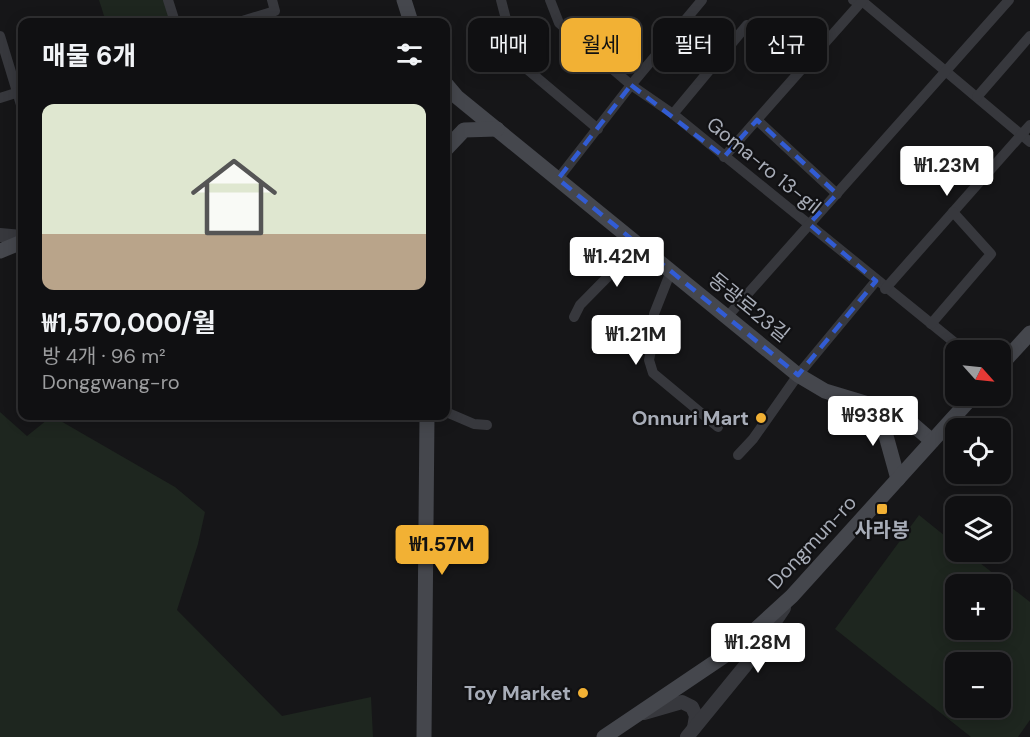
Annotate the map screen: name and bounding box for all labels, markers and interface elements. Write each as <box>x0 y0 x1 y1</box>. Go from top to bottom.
chip: 매매 <box>468 18 549 72</box>
chip: 월세 <box>561 18 641 72</box>
chip: 필터 <box>653 18 734 72</box>
chip: 신규 <box>746 18 827 72</box>
icon: filters <box>393 38 426 71</box>
text: 매물 6개 <box>42 39 136 73</box>
street label: Goma-ro 13-gil <box>701 111 827 219</box>
icon: home <box>180 143 288 251</box>
pin: ₩1.23M <box>898 146 996 197</box>
text: ₩1.23M <box>914 152 980 178</box>
pin: ₩1.42M <box>568 237 666 288</box>
text: ₩1.42M <box>584 243 650 269</box>
street label: 동광로23길 <box>703 266 795 348</box>
text: ₩1,570,000/월 <box>42 306 216 340</box>
pin: ₩1.21M <box>587 315 685 366</box>
text: ₩1.21M <box>606 321 666 347</box>
north arrow <box>945 340 1011 406</box>
map controls <box>945 340 1011 718</box>
text: 방 4개 · 96 m² <box>42 343 166 369</box>
text: Donggwang-ro <box>42 369 180 395</box>
pin: ₩938K <box>831 396 915 447</box>
text: ₩938K <box>842 402 904 428</box>
place label: Onnuri Mart <box>632 405 749 431</box>
marker: Onnuri Mart <box>754 411 768 425</box>
button: locate <box>945 418 1011 484</box>
street label: Dongmun-ro <box>762 490 862 594</box>
button: layers <box>945 496 1011 562</box>
marker: 사라봉 <box>875 502 889 516</box>
place label: 사라봉 <box>854 517 910 543</box>
pin: ₩1.57M <box>393 525 491 576</box>
text: ₩1.57M <box>410 531 474 557</box>
button: + <box>945 574 1011 640</box>
pin: ₩1.28M <box>709 623 807 674</box>
text: ₩1.28M <box>725 629 791 655</box>
button: − <box>945 652 1011 718</box>
place label: Toy Market <box>464 680 571 706</box>
marker: Toy Market <box>576 686 590 700</box>

